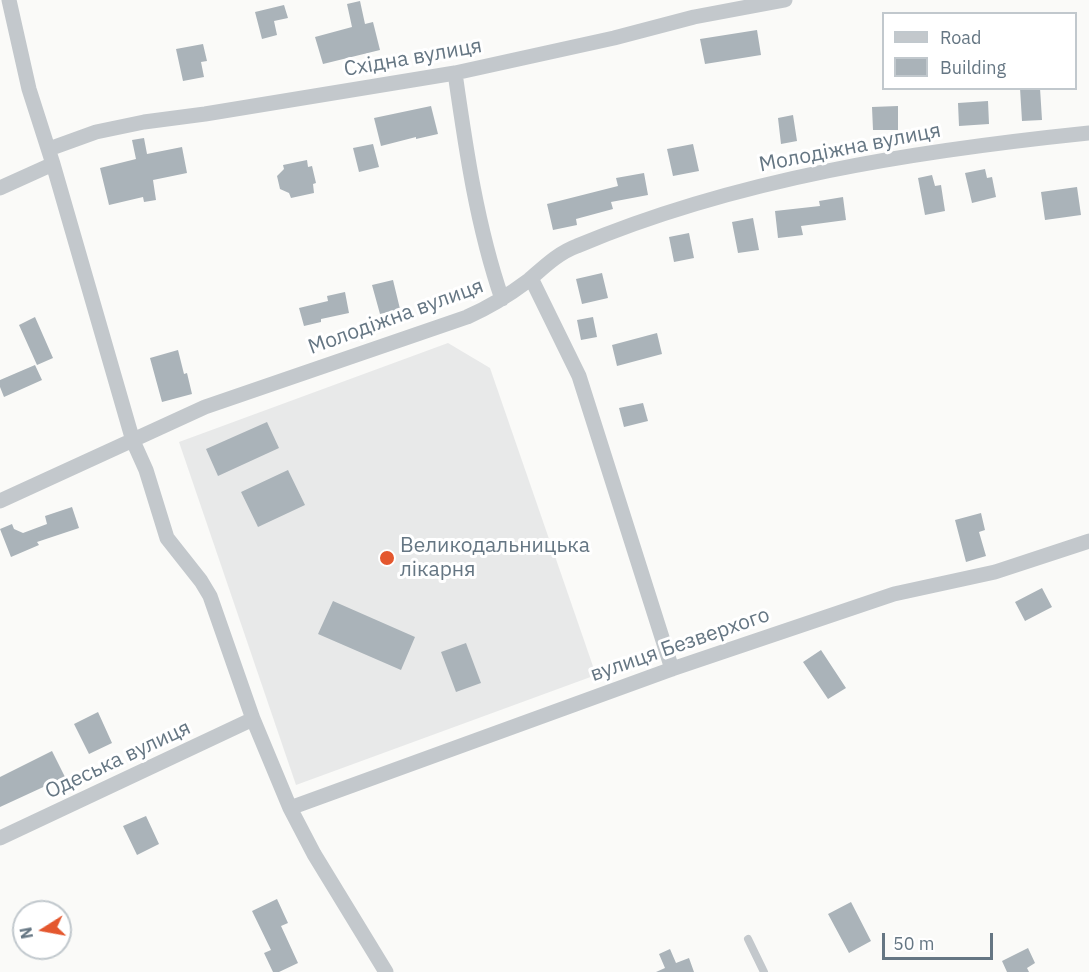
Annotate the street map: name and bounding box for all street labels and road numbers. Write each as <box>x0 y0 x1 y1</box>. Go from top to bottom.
street label: Східна вулиця <box>342 33 484 83</box>
street label: Молодіжна вулиця <box>757 118 943 178</box>
street label: Молодіжна вулиця <box>305 274 487 360</box>
street label: вулиця Безверхого <box>587 602 773 688</box>
street label: Одеська вулиця <box>41 715 195 805</box>

